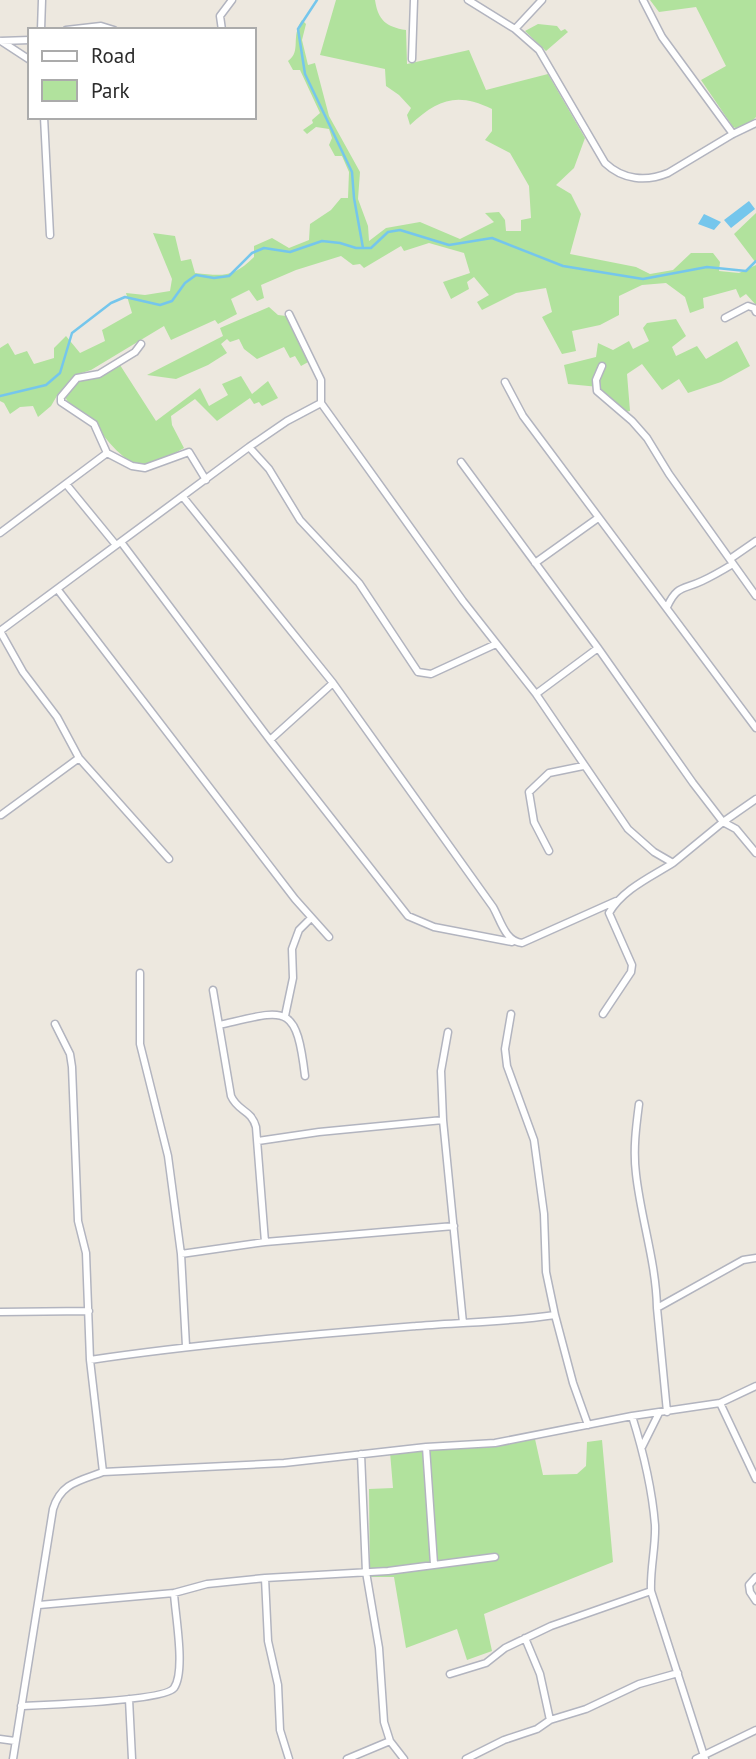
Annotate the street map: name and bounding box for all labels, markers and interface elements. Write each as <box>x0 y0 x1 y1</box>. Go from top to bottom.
legend <box>28 28 256 119</box>
text: Road <box>91 42 135 69</box>
text: Park <box>91 77 130 104</box>

